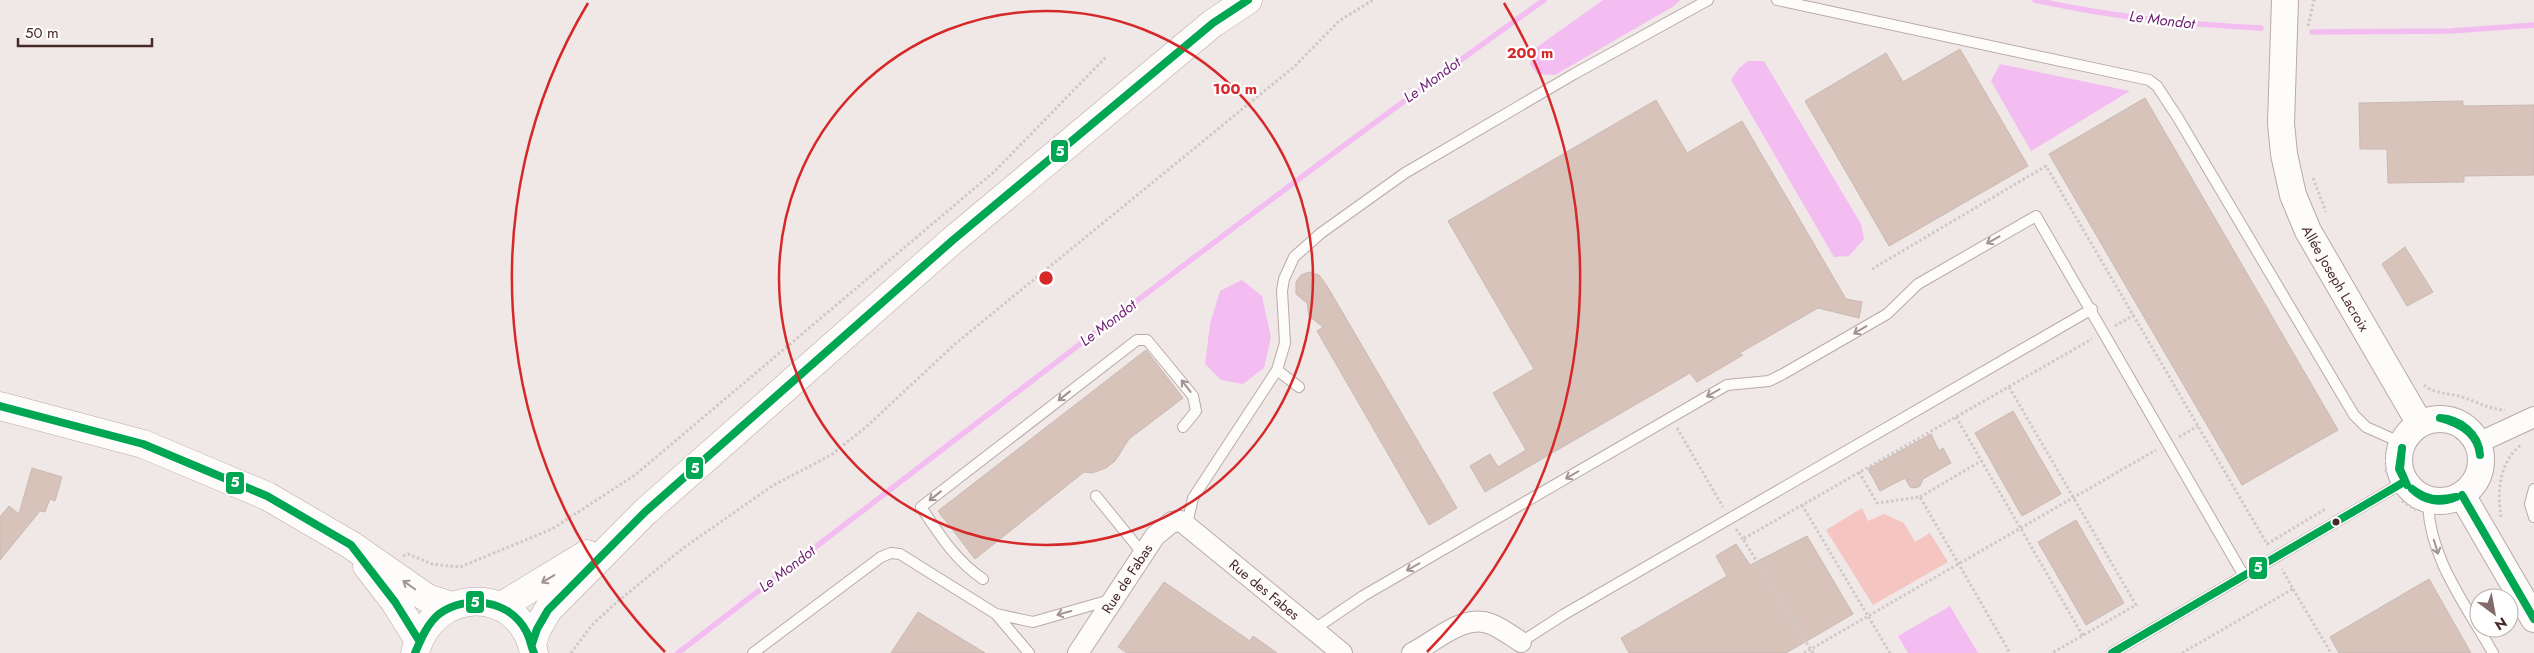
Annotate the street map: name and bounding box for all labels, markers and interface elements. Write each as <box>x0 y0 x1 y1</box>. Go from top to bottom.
water label: Le Mondot <box>2128 5 2197 35</box>
scale bar <box>18 15 151 47</box>
text: 50 m <box>25 22 59 44</box>
text: 200 m <box>1507 42 1553 64</box>
water label: Le Mondot <box>1399 51 1466 108</box>
text: 100 m <box>1213 78 1257 100</box>
line badge: 5 <box>1050 139 1069 163</box>
text: 5 <box>1055 141 1065 161</box>
street label: Allée Joseph Lacroix <box>2297 223 2374 335</box>
one-way arrow <box>1986 235 2001 245</box>
centre of rings <box>1037 269 1055 287</box>
water label: Le Mondot <box>1075 294 1142 352</box>
one-way arrow <box>1853 326 1867 336</box>
one-way arrow <box>1180 380 1191 393</box>
one-way arrow <box>1705 388 1720 398</box>
one-way arrow <box>1058 391 1071 402</box>
line badge: 5 <box>685 456 704 480</box>
text: 5 <box>690 458 700 478</box>
one-way arrow <box>1566 470 1580 480</box>
line badge: 5 <box>225 471 245 495</box>
text: 5 <box>230 472 240 492</box>
one-way arrow <box>929 490 942 501</box>
unlabelled marker <box>2331 517 2341 527</box>
one-way arrow <box>2432 539 2442 555</box>
water label: Le Mondot <box>754 540 821 598</box>
street label: Rue de Fabas <box>1097 540 1157 617</box>
street label: Rue des Fabes <box>1225 554 1304 625</box>
line badge: 5 <box>2248 556 2268 580</box>
text: 5 <box>2253 557 2263 577</box>
one-way arrow <box>1406 563 1420 573</box>
one-way arrow <box>541 575 555 585</box>
one-way arrow <box>402 580 416 590</box>
north arrow <box>2469 588 2519 638</box>
line badge: 5 <box>465 590 485 614</box>
text: 5 <box>470 592 480 612</box>
one-way arrow <box>1057 609 1073 619</box>
text: N <box>2491 613 2511 635</box>

